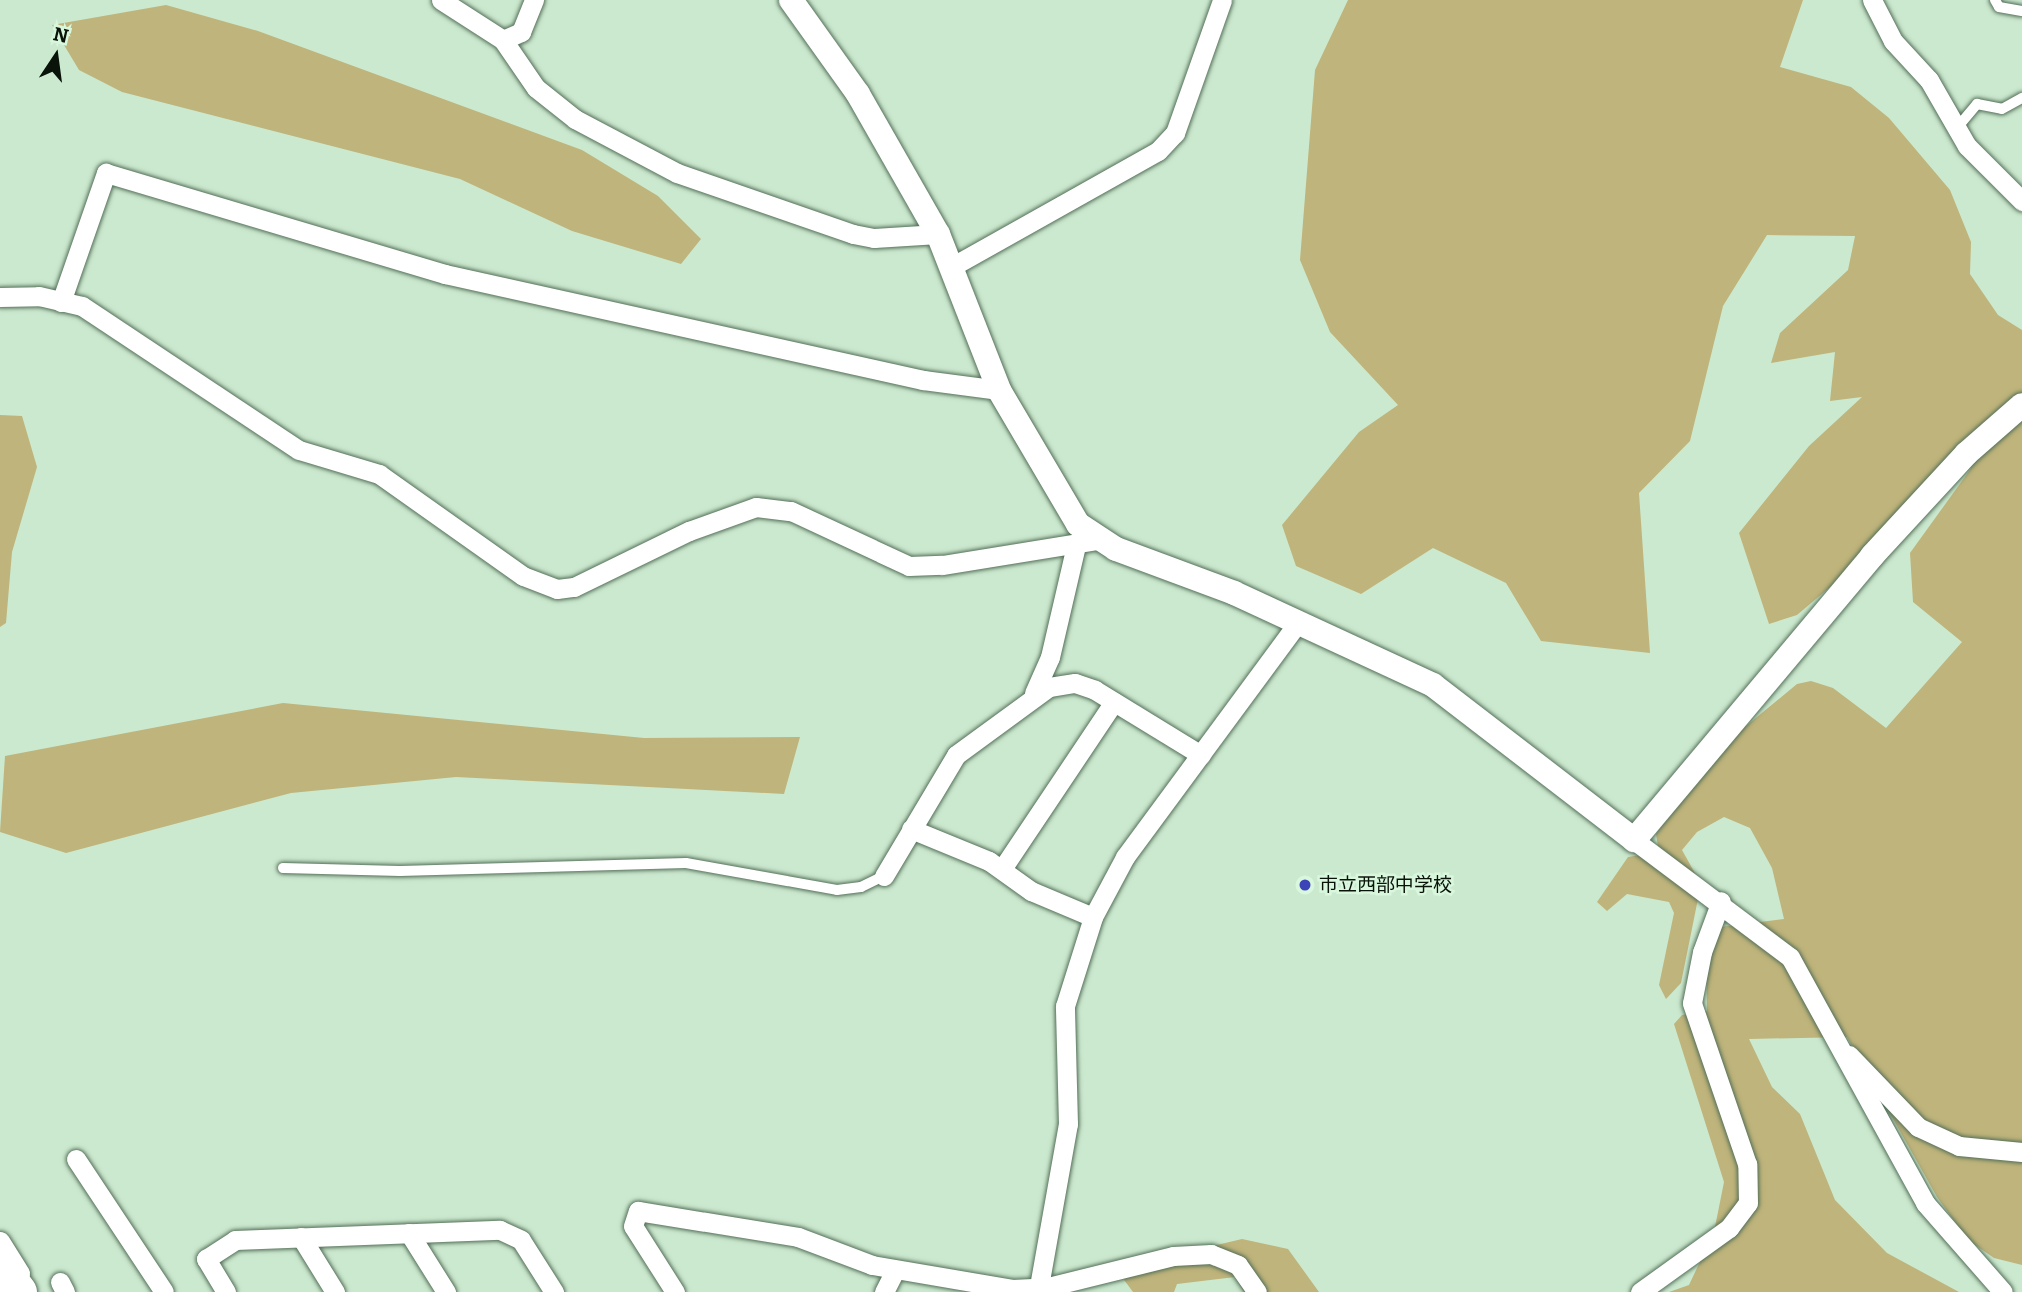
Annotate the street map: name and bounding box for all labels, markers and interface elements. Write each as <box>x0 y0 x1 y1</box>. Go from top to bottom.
north arrow <box>21 21 91 91</box>
text: N <box>51 22 71 48</box>
place label: 市立西部中学校 <box>1319 874 1452 896</box>
marker: 市立西部中学校 <box>1297 877 1313 893</box>

